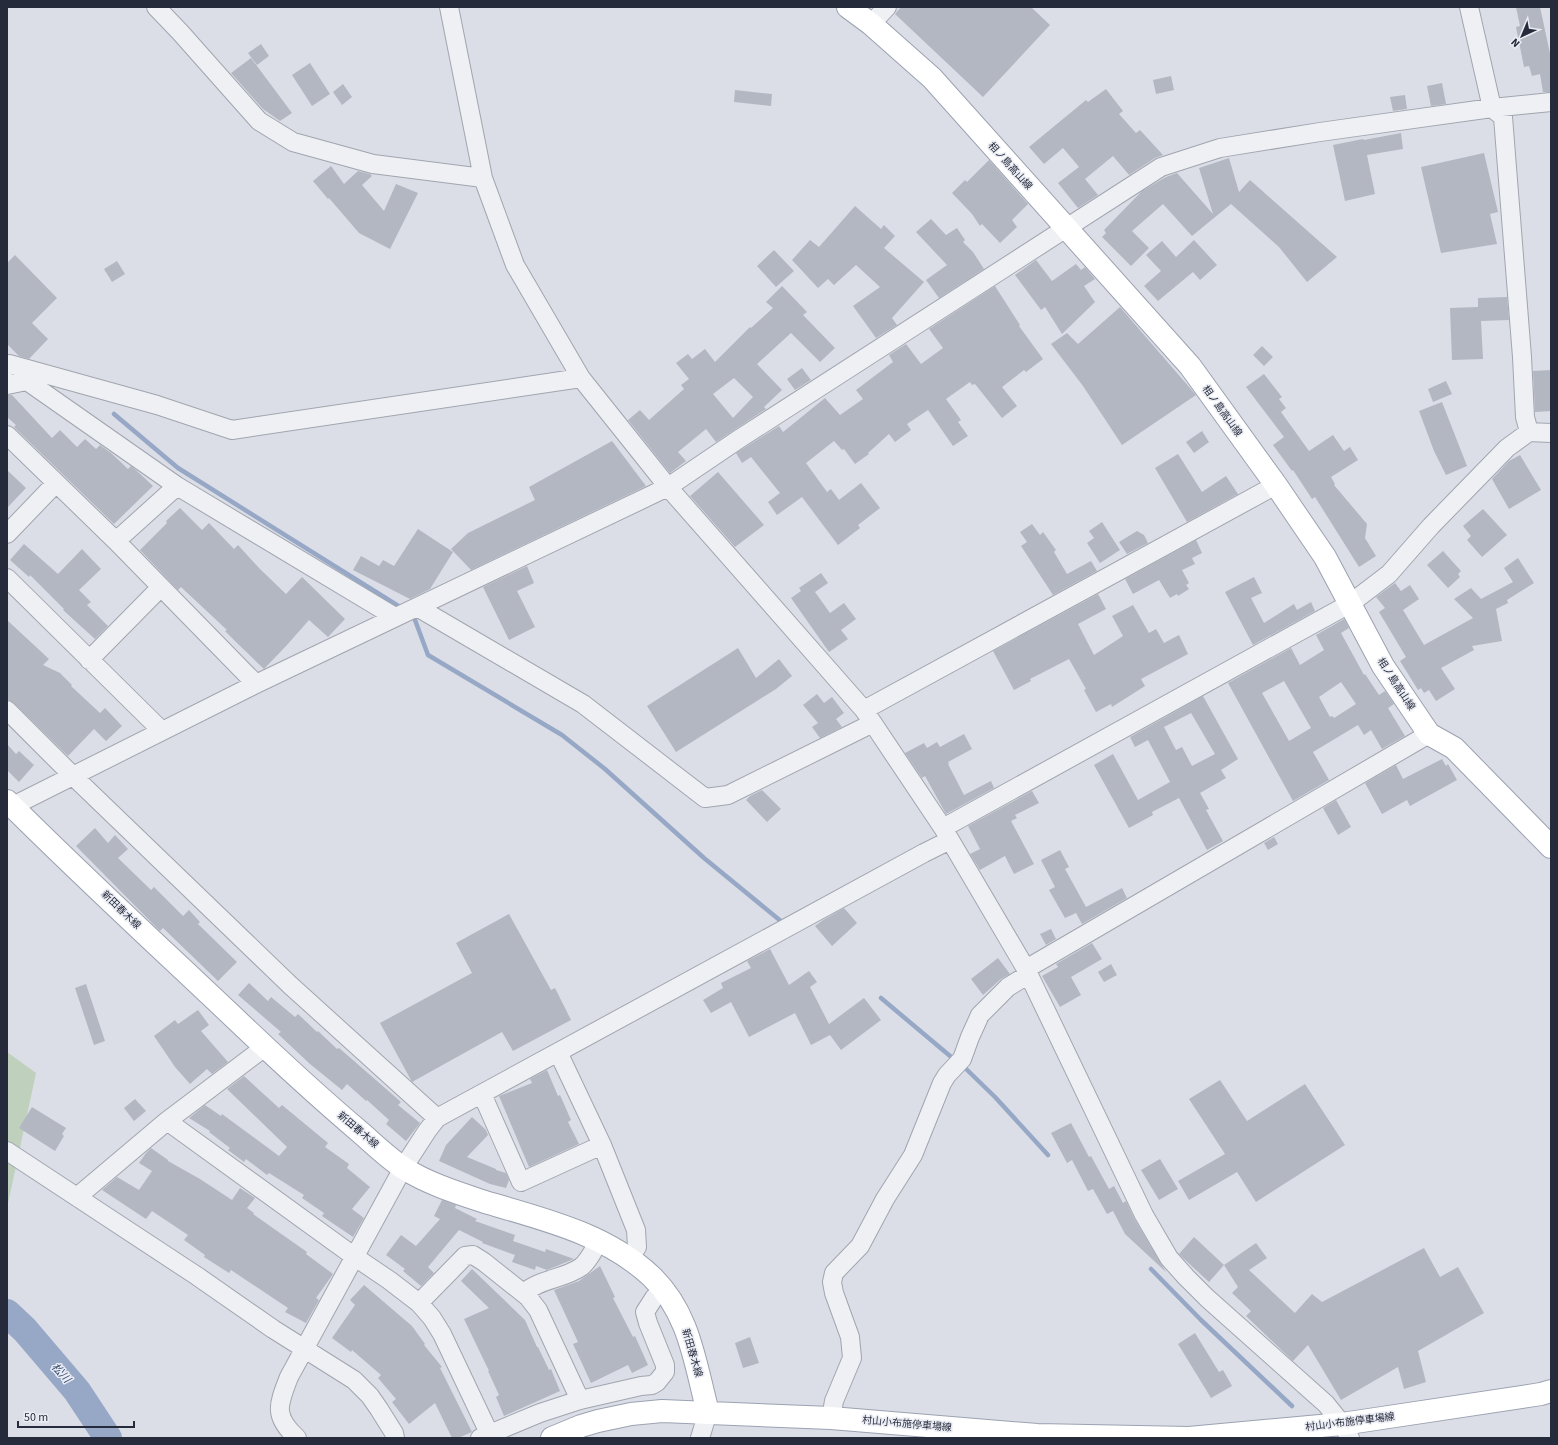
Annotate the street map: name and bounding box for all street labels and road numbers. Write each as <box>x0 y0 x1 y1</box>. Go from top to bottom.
street label: 相ノ島高山線 <box>985 139 1035 193</box>
street label: 相ノ島高山線 <box>1199 383 1245 439</box>
street label: 相ノ島高山線 <box>1374 655 1418 713</box>
street label: 新田春木線 <box>98 888 144 932</box>
street label: 新田春木線 <box>334 1109 382 1151</box>
street label: 新田春木線 <box>678 1327 706 1379</box>
street label: 村山小布施停車場線 <box>1304 1410 1396 1434</box>
street label: 村山小布施停車場線 <box>862 1413 952 1435</box>

